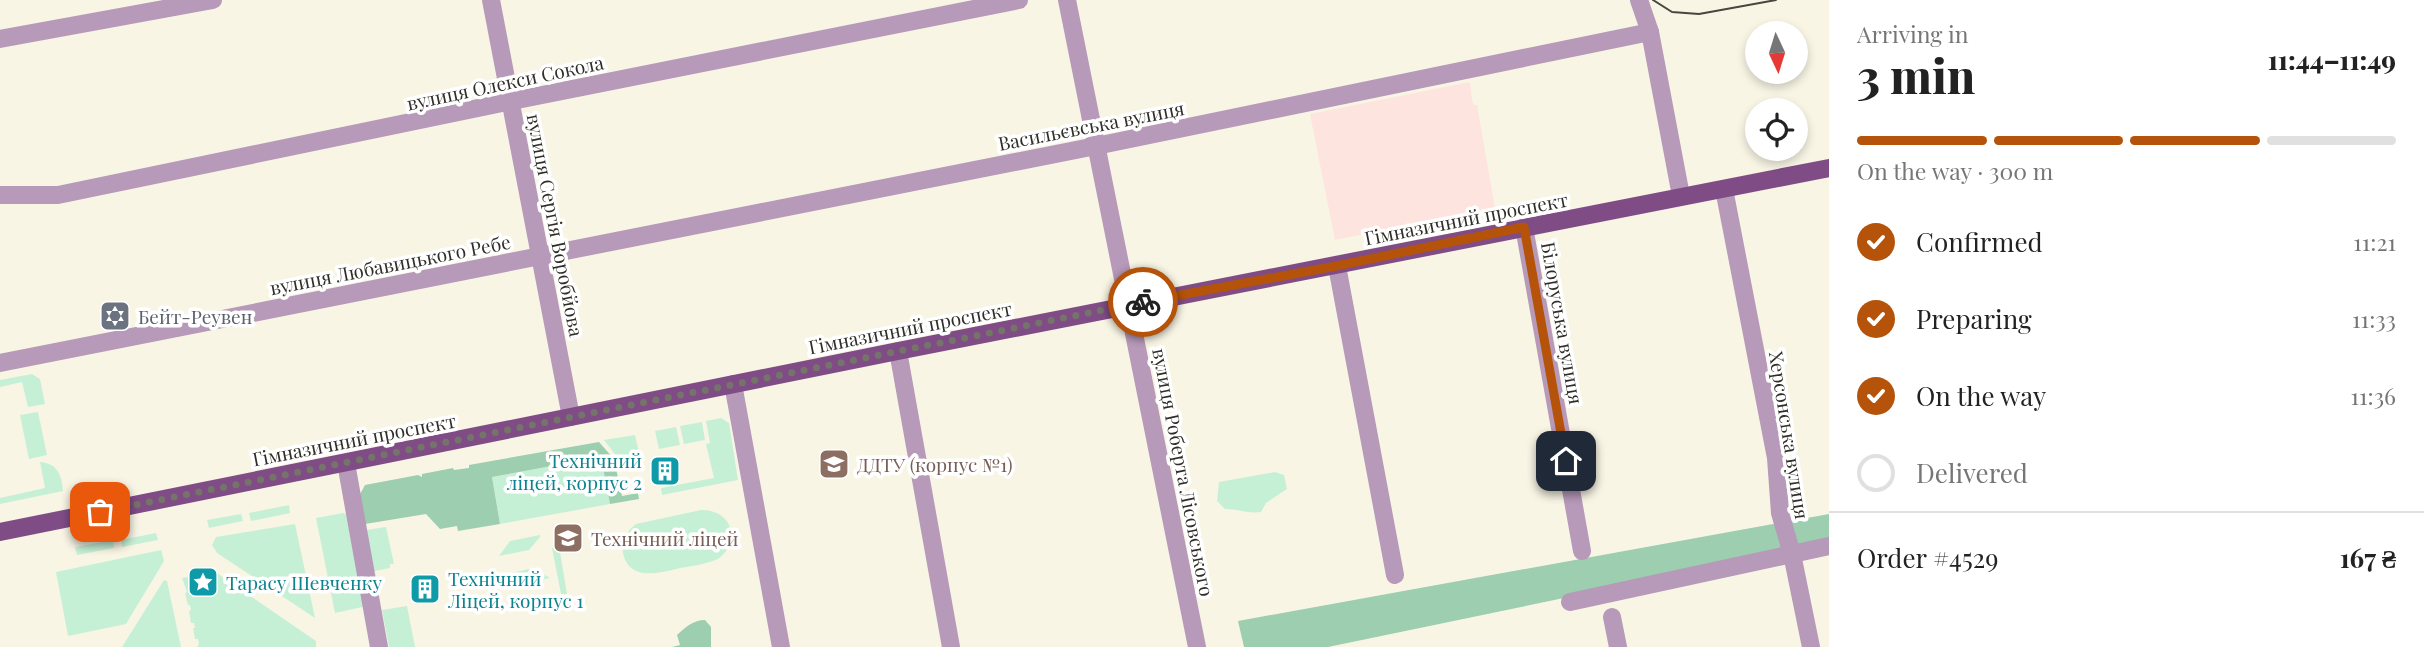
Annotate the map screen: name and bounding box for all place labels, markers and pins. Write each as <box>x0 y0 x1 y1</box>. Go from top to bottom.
synagogue icon: Бейт-Реувен <box>98 299 132 333</box>
place label: Бейт-Реувен <box>138 303 253 329</box>
pin <box>1536 431 1596 491</box>
place label: Технічний ліцей, корпус 2 <box>507 447 642 495</box>
school or university icon: ДДТУ (корпус №1) <box>817 447 851 481</box>
place label: ДДТУ (корпус №1) <box>857 451 1013 477</box>
building icon: Технічний ліцей, корпус 2 <box>648 454 682 488</box>
pin <box>70 482 130 542</box>
school or university icon: Технічний ліцей <box>551 521 585 555</box>
place label: Технічний ліцей <box>591 525 739 551</box>
place icon: Тарасу Шевченку <box>186 565 220 599</box>
place label: Технічний Ліцей, корпус 1 <box>447 565 584 613</box>
place label: Тарасу Шевченку <box>226 569 382 595</box>
building icon: Технічний Ліцей, корпус 1 <box>408 572 442 606</box>

